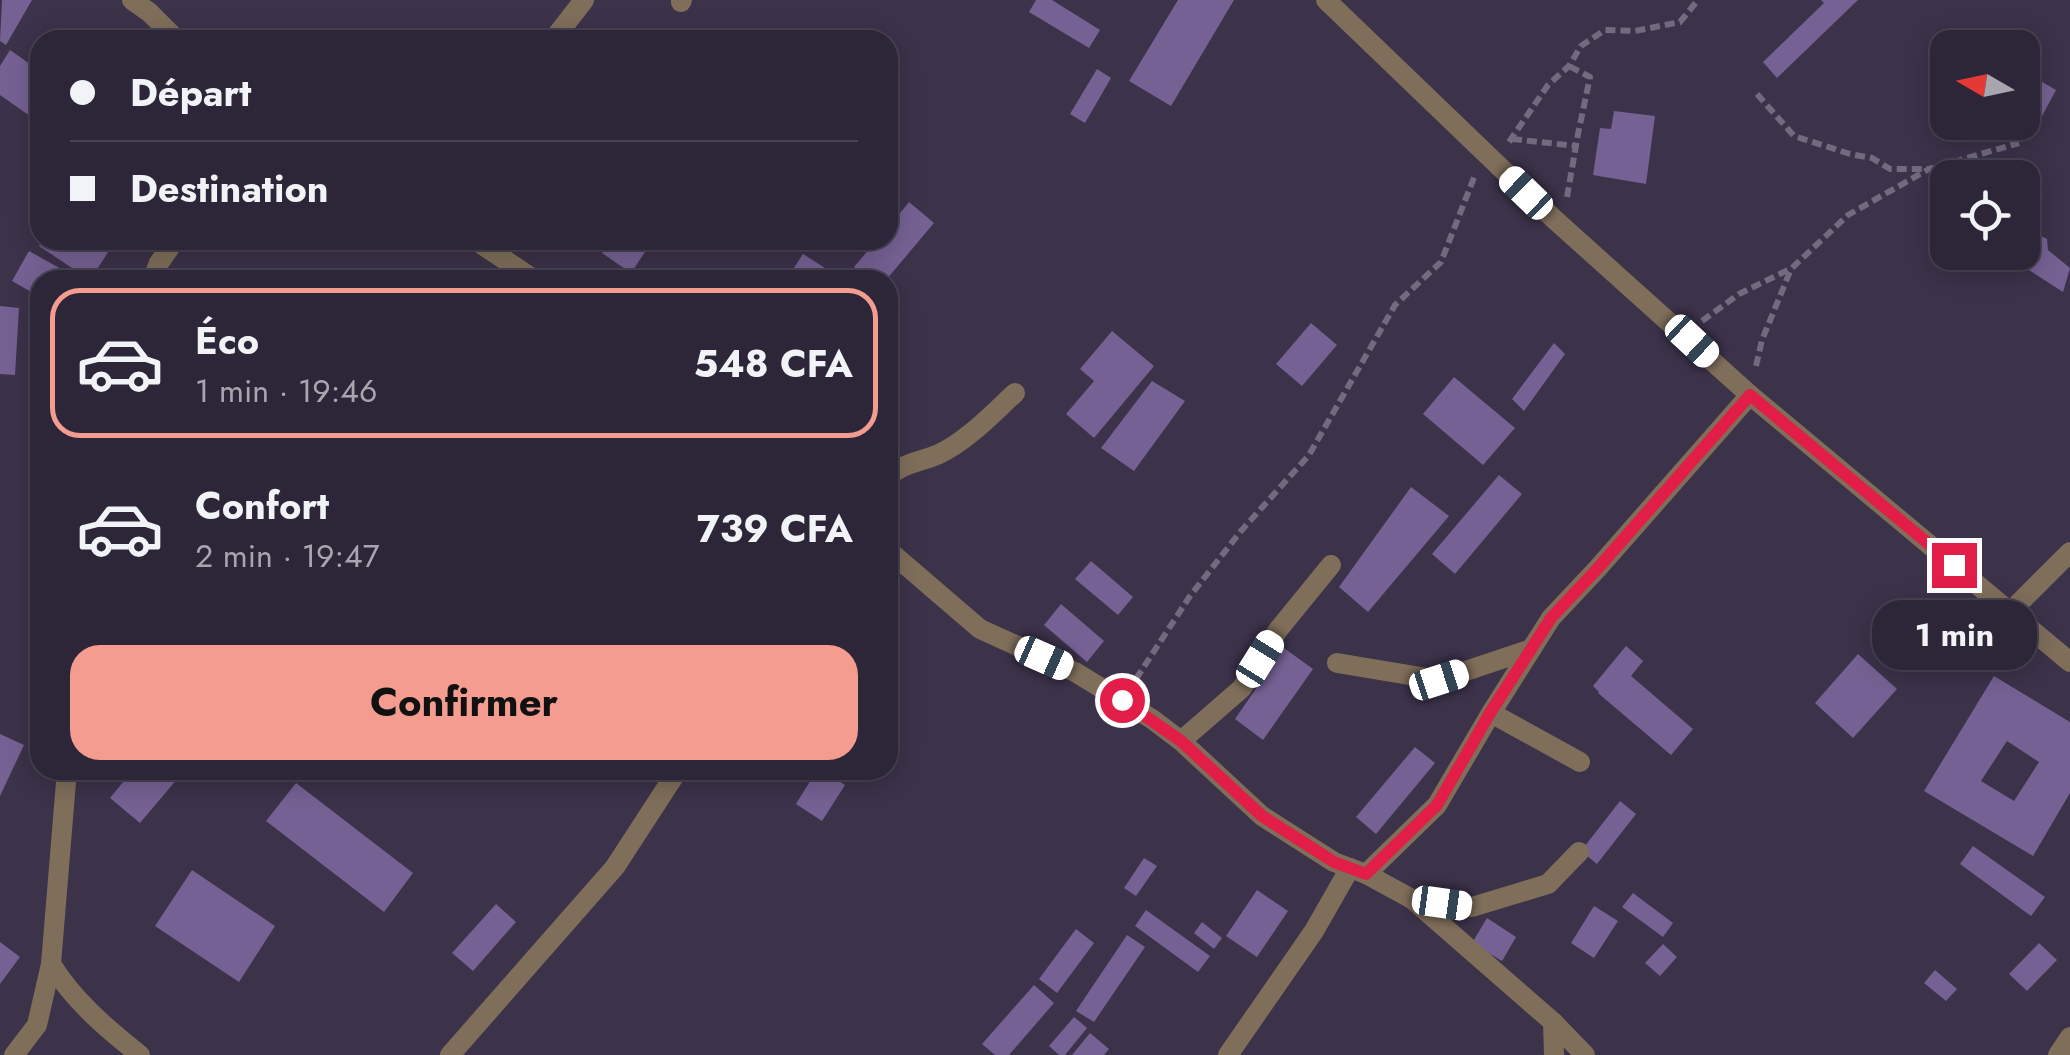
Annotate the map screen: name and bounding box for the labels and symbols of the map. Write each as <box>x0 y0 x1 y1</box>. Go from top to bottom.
north arrow <box>1930 30 2040 140</box>
car <box>1494 161 1558 225</box>
car <box>1660 310 1724 372</box>
route end <box>1932 543 1977 588</box>
callout: 1 min <box>1872 600 2036 670</box>
car <box>1231 626 1289 692</box>
car <box>1010 632 1078 684</box>
car <box>1406 656 1472 704</box>
route start <box>1100 678 1145 723</box>
car <box>1410 884 1474 922</box>

